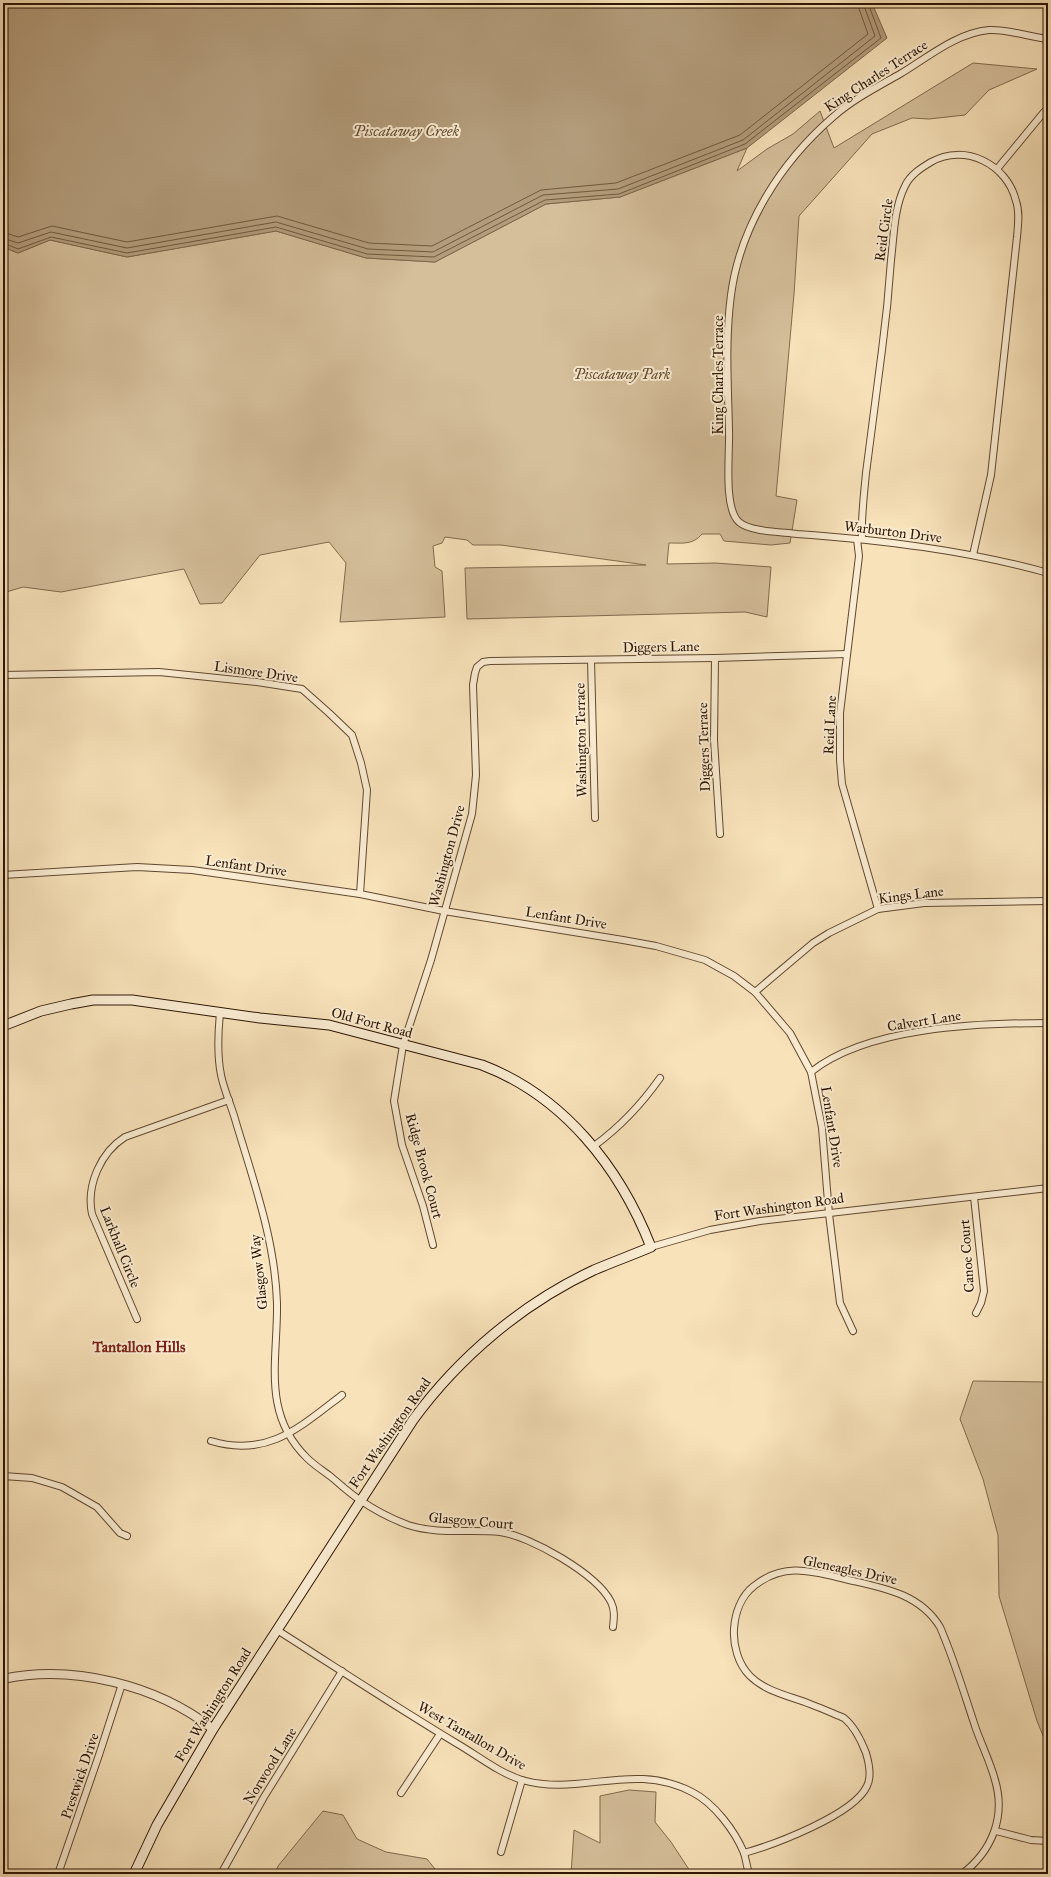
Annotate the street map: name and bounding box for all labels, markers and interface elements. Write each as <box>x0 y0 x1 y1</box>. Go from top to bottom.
street label: King Charles Terrace <box>821 36 931 116</box>
water label: Piscataway Creek <box>353 122 459 140</box>
street label: Reid Circle <box>871 197 897 263</box>
street label: King Charles Terrace <box>710 315 727 435</box>
park label: Piscataway Park <box>574 366 671 383</box>
street label: Warburton Drive <box>843 518 943 546</box>
street label: Diggers Lane <box>622 638 700 656</box>
street label: Lismore Drive <box>213 658 299 686</box>
street label: Washington Terrace <box>571 682 590 797</box>
street label: Reid Lane <box>820 695 840 755</box>
street label: Diggers Terrace <box>694 702 714 792</box>
street label: Washington Drive <box>425 803 469 909</box>
street label: Lenfant Drive <box>204 852 288 880</box>
street label: Kings Lane <box>877 883 945 907</box>
street label: Lenfant Drive <box>524 903 608 933</box>
street label: Old Fort Road <box>329 1004 415 1042</box>
street label: Calvert Lane <box>886 1007 962 1035</box>
street label: Lenfant Drive <box>817 1085 847 1169</box>
street label: Ridge Brook Court <box>402 1111 446 1221</box>
street label: Fort Washington Road <box>713 1189 845 1225</box>
street label: Larkhall Circle <box>96 1204 144 1290</box>
street label: Canoe Court <box>956 1219 978 1293</box>
street label: Glasgow Way <box>247 1233 271 1311</box>
district label: Tantallon Hills <box>91 1338 186 1356</box>
street label: Fort Washington Road <box>345 1374 435 1492</box>
street label: Glasgow Court <box>428 1509 514 1533</box>
street label: Gleneagles Drive <box>801 1552 899 1588</box>
street label: Fort Washington Road <box>171 1645 255 1765</box>
street label: West Tantallon Drive <box>415 1698 529 1774</box>
street label: Norwood Lane <box>240 1724 300 1807</box>
street label: Prestwick Drive <box>57 1731 103 1821</box>

